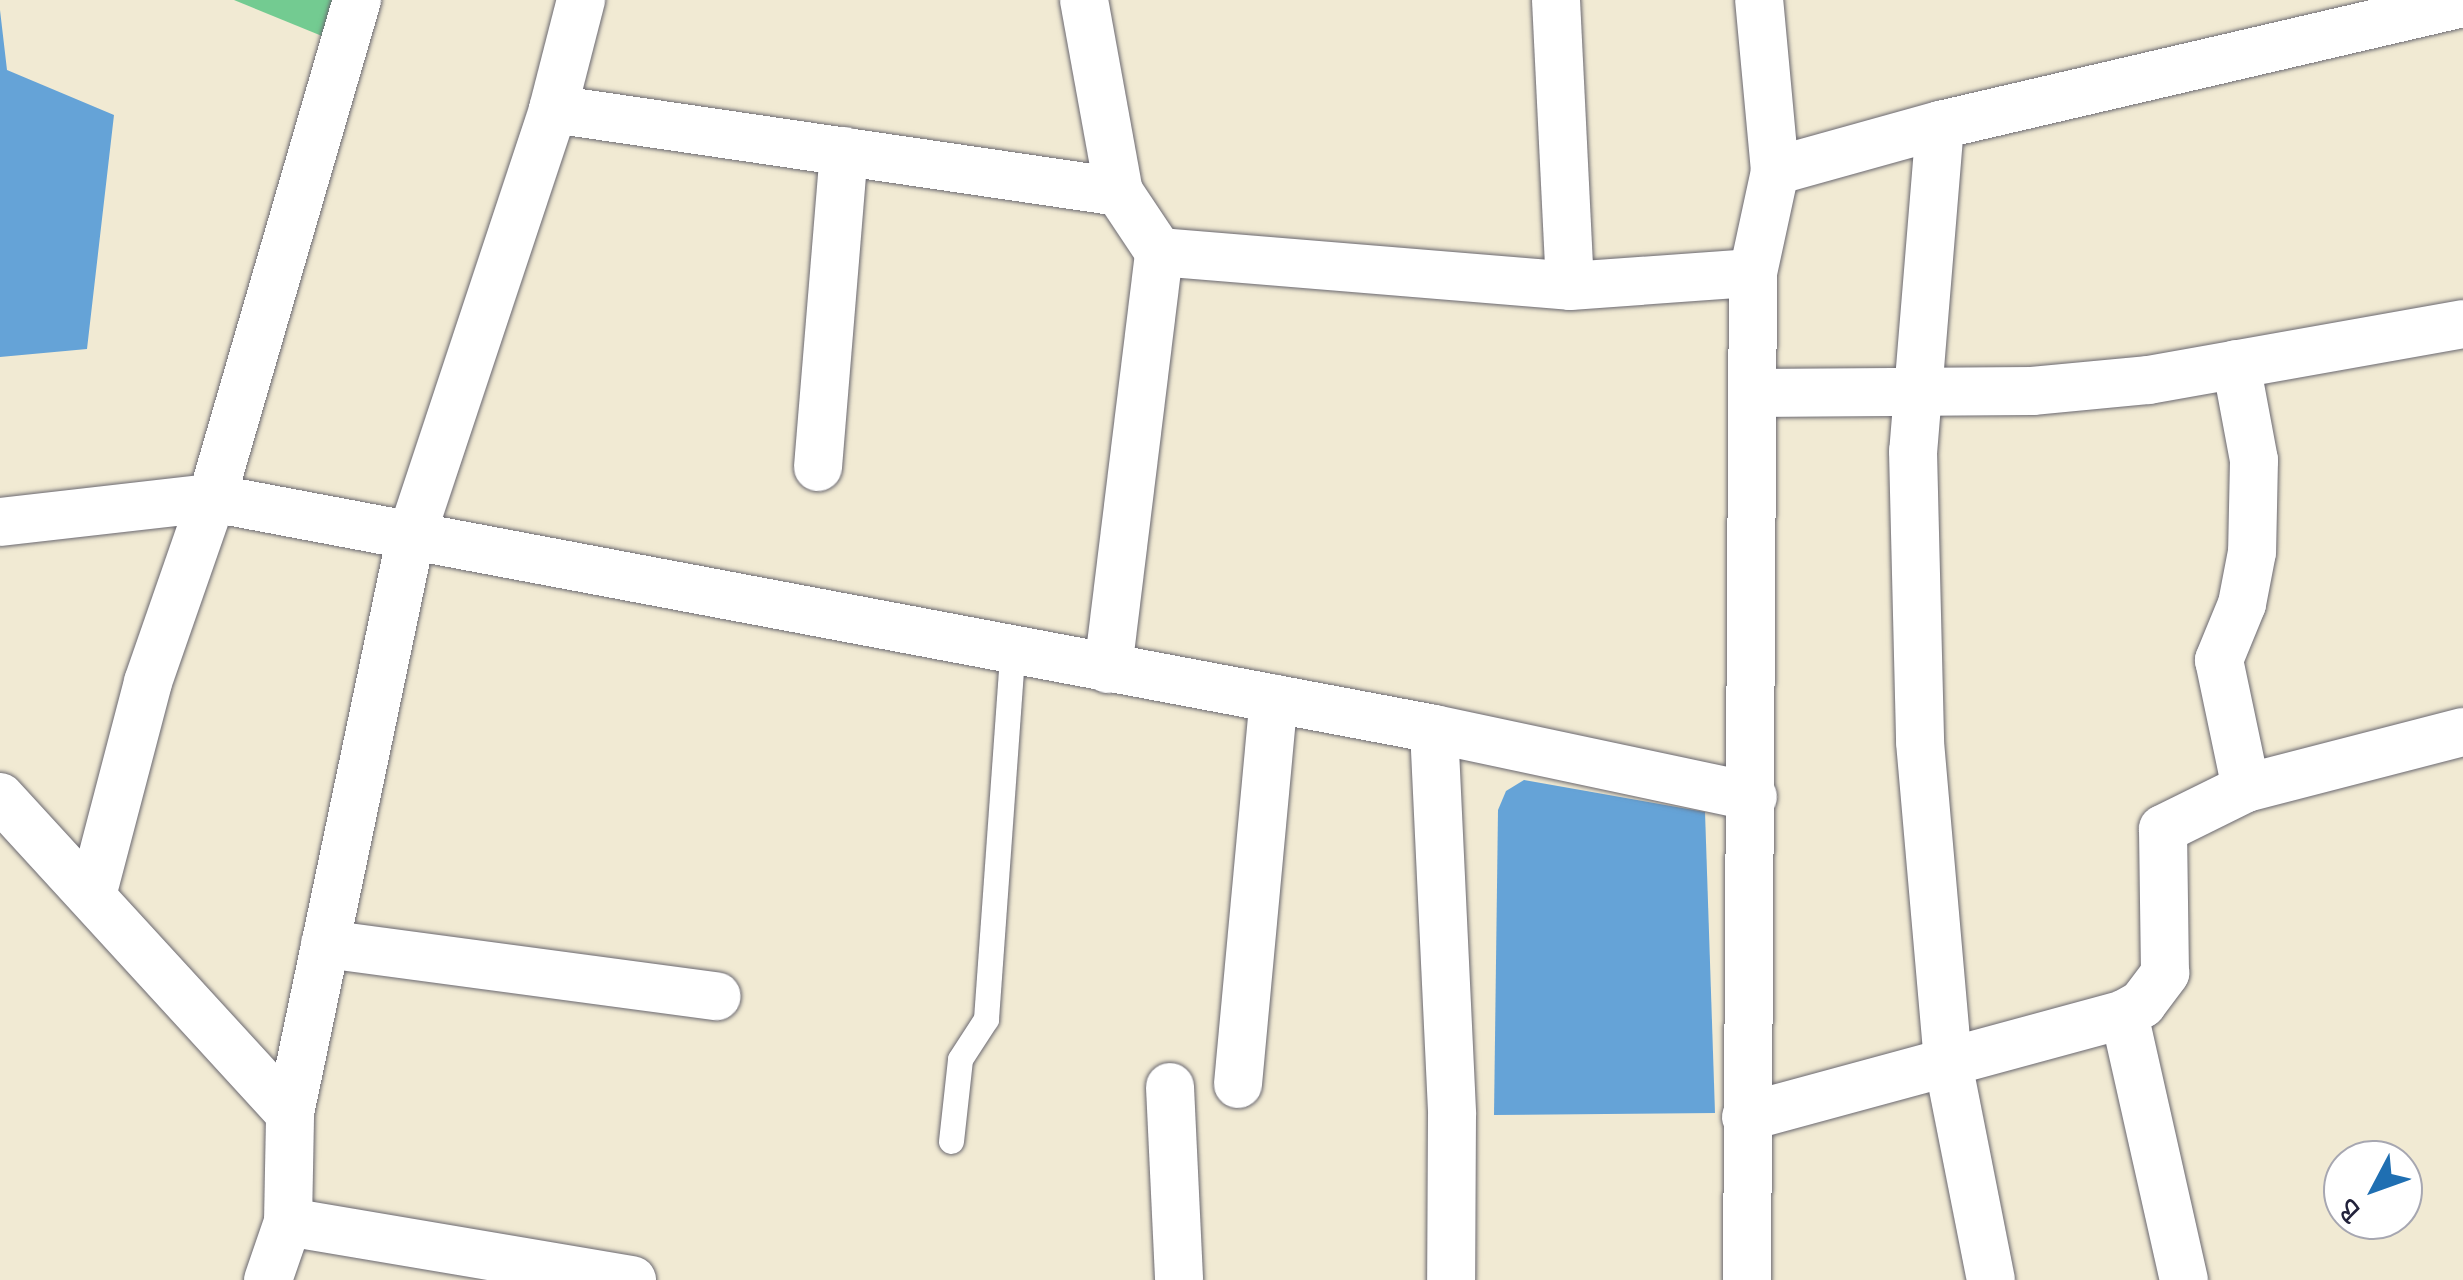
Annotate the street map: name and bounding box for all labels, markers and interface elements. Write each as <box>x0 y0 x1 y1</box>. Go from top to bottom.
north arrow <box>2323 1140 2423 1240</box>
text: B <box>2330 1188 2373 1229</box>

